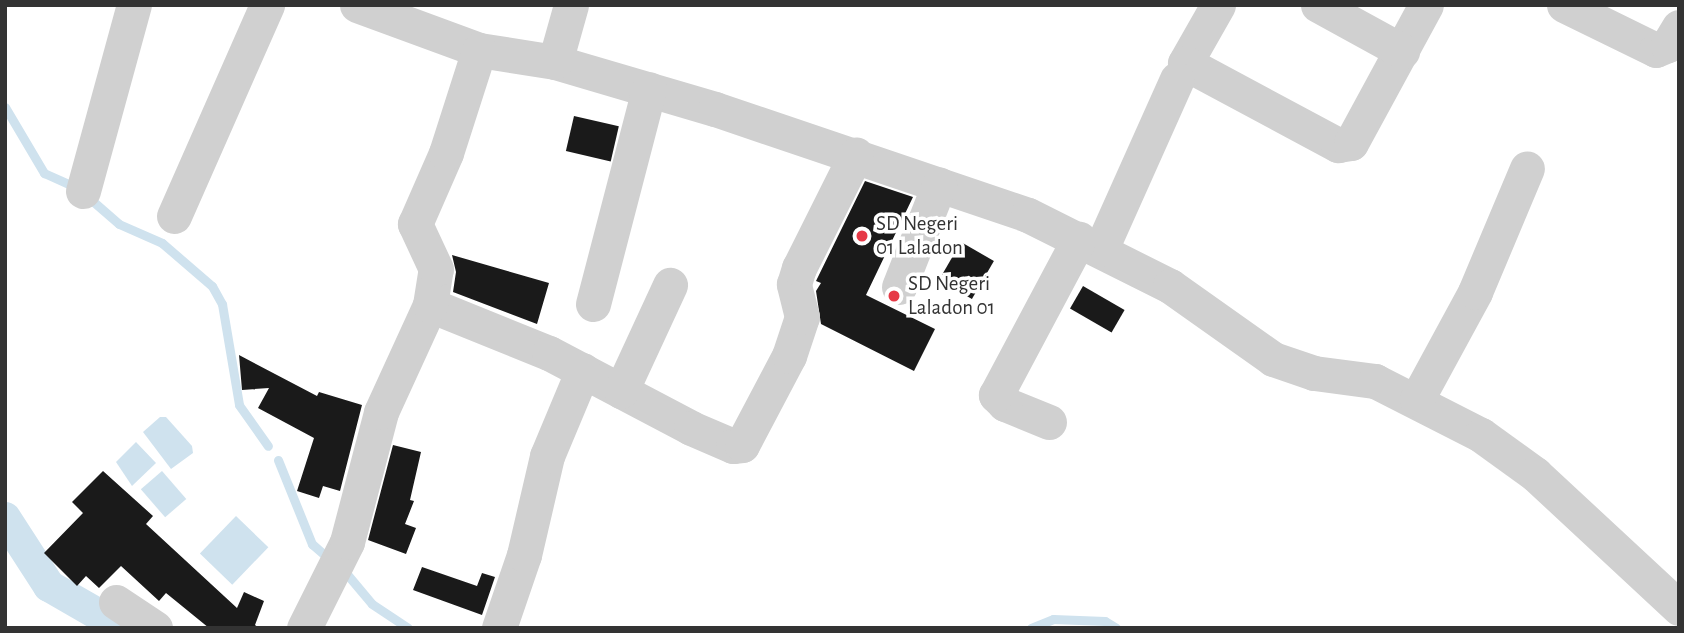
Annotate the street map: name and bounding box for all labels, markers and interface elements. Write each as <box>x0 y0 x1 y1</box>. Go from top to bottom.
place label: SD Negeri 01 Laladon <box>876 211 963 261</box>
marker: SD Negeri 01 Laladon <box>854 228 870 244</box>
place label: SD Negeri Laladon 01 <box>908 271 995 321</box>
marker: SD Negeri Laladon 01 <box>886 288 902 304</box>

